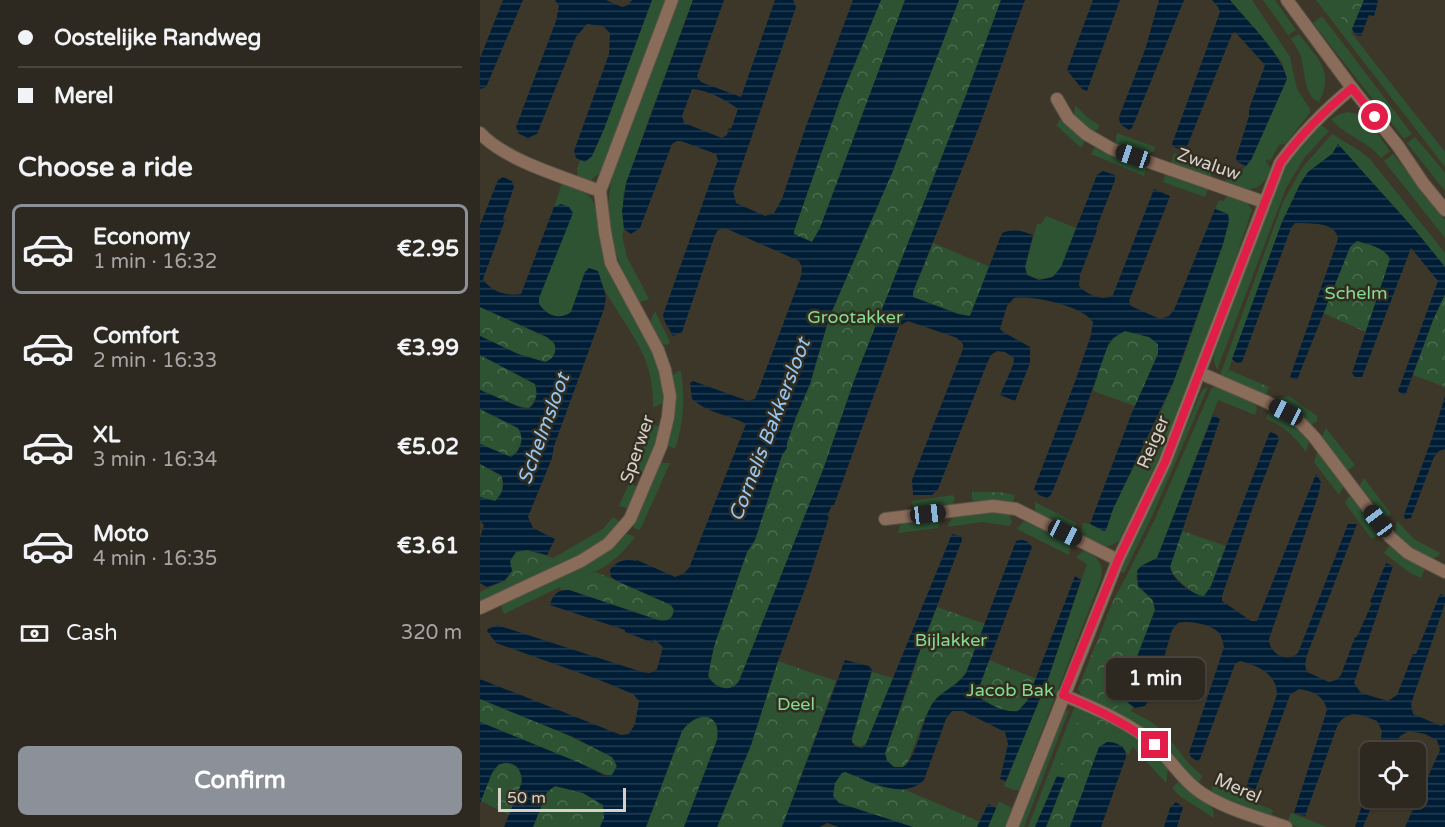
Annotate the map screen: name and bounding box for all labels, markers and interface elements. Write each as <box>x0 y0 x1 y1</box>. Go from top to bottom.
text: Oostelijke Randweg <box>54 25 261 51</box>
text: Merel <box>54 83 113 109</box>
route start <box>1361 103 1388 130</box>
car <box>1113 142 1153 170</box>
street label: Zwaluw <box>1174 143 1244 185</box>
text: Choose a ride <box>18 151 193 184</box>
icon: car <box>21 222 75 276</box>
text: Economy <box>93 224 190 250</box>
text: €2.95 <box>397 236 459 262</box>
text: 1 min · 16:32 <box>93 250 217 274</box>
park label: Schelm <box>1325 282 1387 304</box>
park label: Grootakker <box>807 306 903 328</box>
icon: car <box>21 321 75 375</box>
text: Comfort <box>93 323 179 349</box>
water label: Cornelis Bakkersloot <box>724 333 817 525</box>
text: €3.99 <box>397 335 459 361</box>
text: 2 min · 16:33 <box>93 349 217 373</box>
water label: Schelmsloot <box>513 368 576 488</box>
car <box>1266 396 1306 428</box>
street label: Sperwer <box>615 412 659 486</box>
street label: Reiger <box>1132 412 1174 472</box>
icon: car <box>21 420 75 474</box>
text: XL <box>93 422 120 448</box>
text: €5.02 <box>397 434 459 460</box>
text: 3 min · 16:34 <box>93 448 217 472</box>
car <box>1360 501 1396 541</box>
car <box>909 503 947 525</box>
car <box>1045 517 1085 549</box>
icon: car <box>21 519 75 573</box>
text: Moto <box>93 521 149 547</box>
text: €3.61 <box>397 533 459 559</box>
text: 4 min · 16:35 <box>93 547 217 571</box>
icon: cash <box>18 617 51 650</box>
text: Cash <box>66 620 118 646</box>
text: 320 m <box>401 621 462 645</box>
park label: Bijlakker <box>915 629 987 651</box>
callout: 1 min <box>1106 658 1204 700</box>
text: 1 min <box>1129 667 1182 691</box>
park label: Jacob Bak <box>966 679 1054 701</box>
park label: Deel <box>777 693 815 715</box>
route end <box>1141 731 1168 758</box>
map controls <box>1360 742 1426 808</box>
button: locate <box>1360 742 1426 808</box>
button: Confirm <box>18 746 462 815</box>
street label: Merel <box>1211 768 1265 808</box>
scale bar <box>498 785 626 812</box>
text: 50 m <box>507 788 546 808</box>

